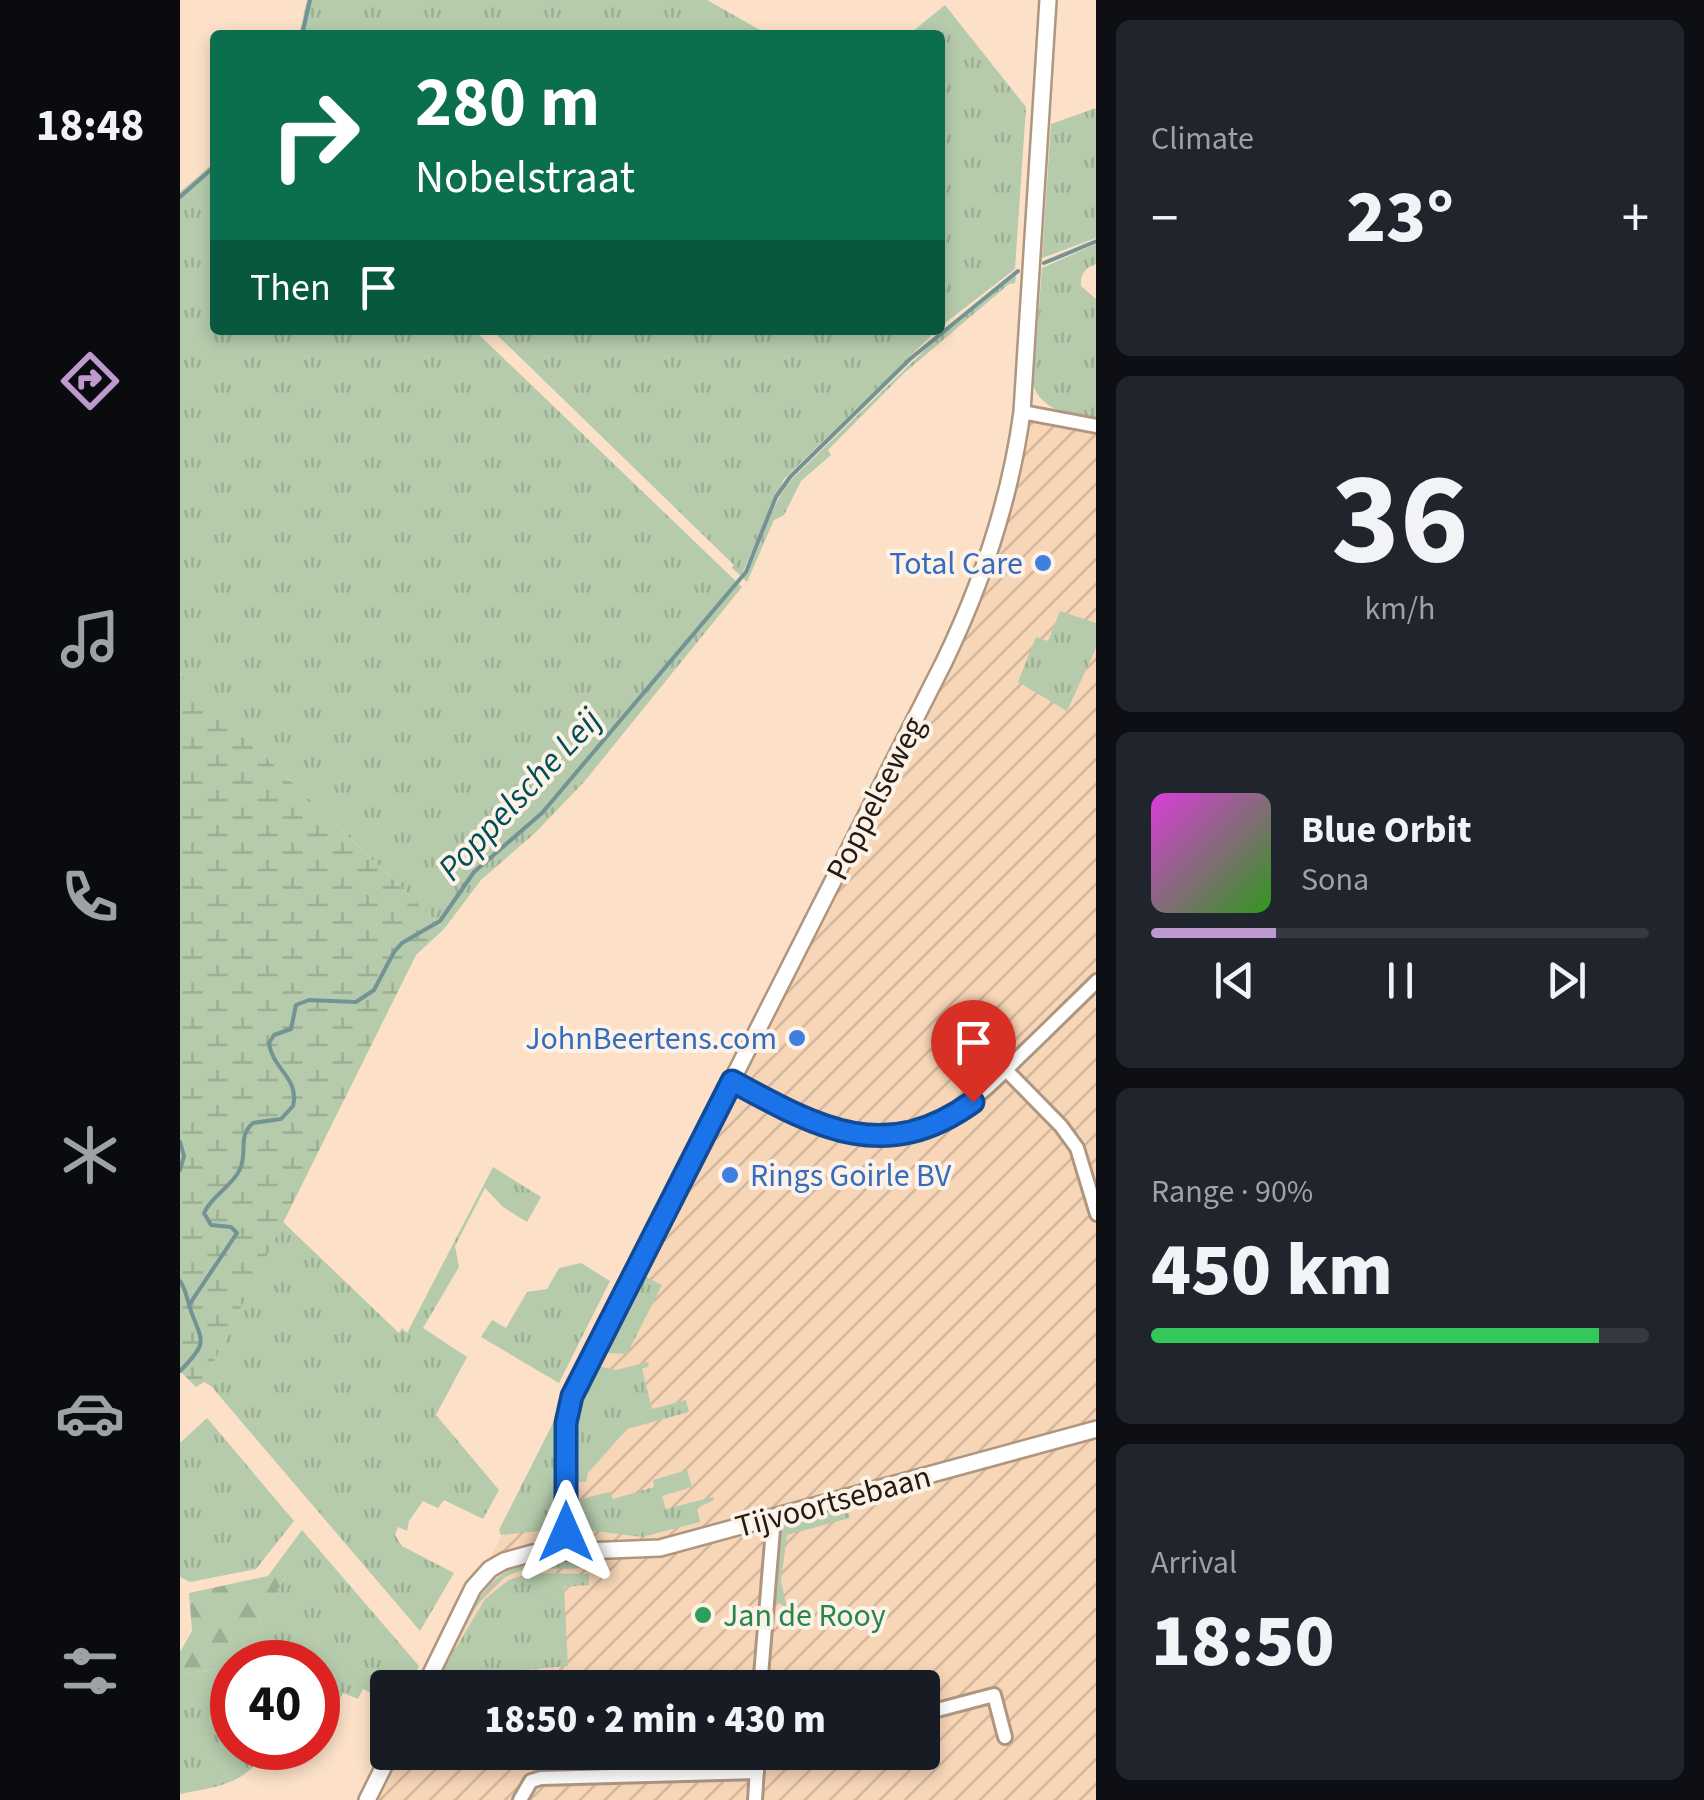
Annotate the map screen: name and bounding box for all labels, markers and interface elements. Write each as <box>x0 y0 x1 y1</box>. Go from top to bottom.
text: 280 m <box>415 53 600 153</box>
icon: right <box>250 70 380 200</box>
text: 18:48 <box>36 94 144 158</box>
text: Climate <box>1151 116 1254 162</box>
text: Nobelstraat <box>415 146 635 210</box>
text: 23° <box>1346 164 1454 271</box>
text: − <box>1151 180 1178 258</box>
text: + <box>1622 180 1649 258</box>
icon: arrive <box>351 260 406 315</box>
text: Then <box>250 261 331 315</box>
icon: directions <box>55 346 125 416</box>
text: 36 <box>1331 428 1469 613</box>
place label: Total Care <box>889 541 1023 587</box>
marker: Total Care <box>1032 552 1054 574</box>
text: km/h <box>1365 586 1435 632</box>
icon: music <box>55 604 125 674</box>
water label: Poppelsche Leij <box>426 697 614 892</box>
street label: Poppelseweg <box>815 709 937 888</box>
text: Blue Orbit <box>1301 803 1472 857</box>
text: Sona <box>1301 857 1369 903</box>
icon: phone <box>55 862 125 932</box>
icon: previous <box>1207 953 1262 1008</box>
icon: pause <box>1373 953 1428 1008</box>
icon: next <box>1539 953 1594 1008</box>
pin <box>931 1000 1016 1103</box>
icon: arrive <box>946 1015 1001 1070</box>
place label: JohnBeertens.com <box>525 1016 777 1062</box>
marker: JohnBeertens.com <box>786 1027 808 1049</box>
icon: climate <box>55 1120 125 1190</box>
place label: Rings Goirle BV <box>750 1153 952 1199</box>
marker: Rings Goirle BV <box>719 1164 741 1186</box>
text: Range · 90% <box>1151 1169 1313 1215</box>
text: 450 km <box>1151 1217 1393 1324</box>
icon: car <box>55 1378 125 1448</box>
street label: Tijvoortsebaan <box>731 1454 936 1550</box>
position arrow <box>514 1480 618 1584</box>
text: Arrival <box>1151 1540 1237 1586</box>
text: 18:50 <box>1151 1588 1334 1695</box>
place label: Jan de Rooy <box>723 1593 886 1639</box>
marker: Jan de Rooy <box>692 1604 714 1626</box>
icon: filters <box>55 1636 125 1706</box>
speed limit sign: 40 <box>210 1640 340 1770</box>
text: 18:50 · 2 min · 430 m <box>484 1693 826 1747</box>

